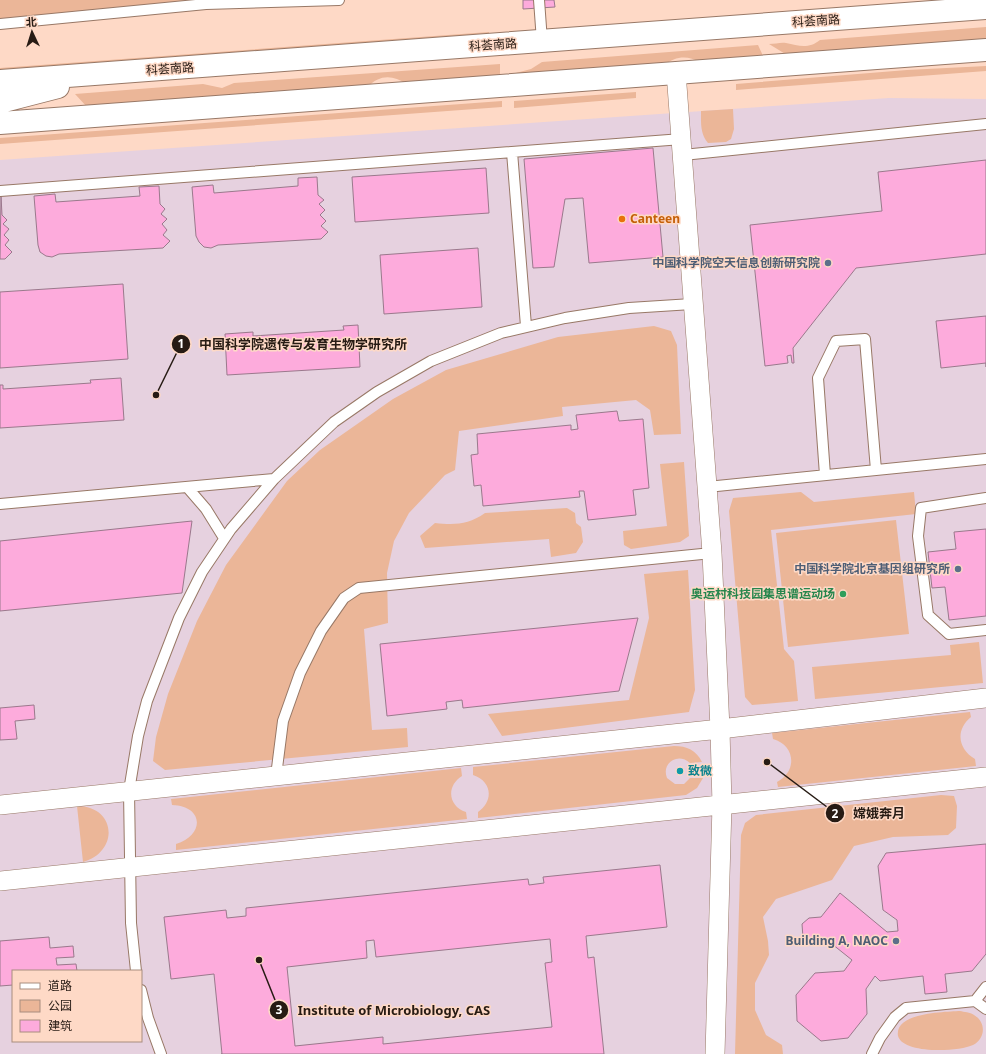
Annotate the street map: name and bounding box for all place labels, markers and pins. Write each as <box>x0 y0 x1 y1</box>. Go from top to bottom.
place label: Canteen <box>630 210 680 227</box>
marker: Canteen <box>617 214 627 224</box>
place label: 中国科学院空天信息创新研究院 <box>652 254 820 271</box>
marker: 中国科学院空天信息创新研究院 <box>823 258 833 268</box>
callout: 中国科学院遗传与发育生物学研究所 <box>171 332 415 357</box>
place label: 中国科学院北京基因组研究所 <box>794 560 950 577</box>
marker: 中国科学院北京基因组研究所 <box>953 564 963 574</box>
place label: 奥运村科技园集思谱运动场 <box>691 585 835 602</box>
marker: 奥运村科技园集思谱运动场 <box>838 589 848 599</box>
place label: 致微 <box>688 762 712 779</box>
marker: 致微 <box>675 766 685 776</box>
callout: 嫦娥奔月 <box>825 801 913 826</box>
place label: Building A, NAOC <box>786 932 888 949</box>
marker: Building A, NAOC <box>891 936 901 946</box>
callout: Institute of Microbiology, CAS <box>269 998 498 1023</box>

